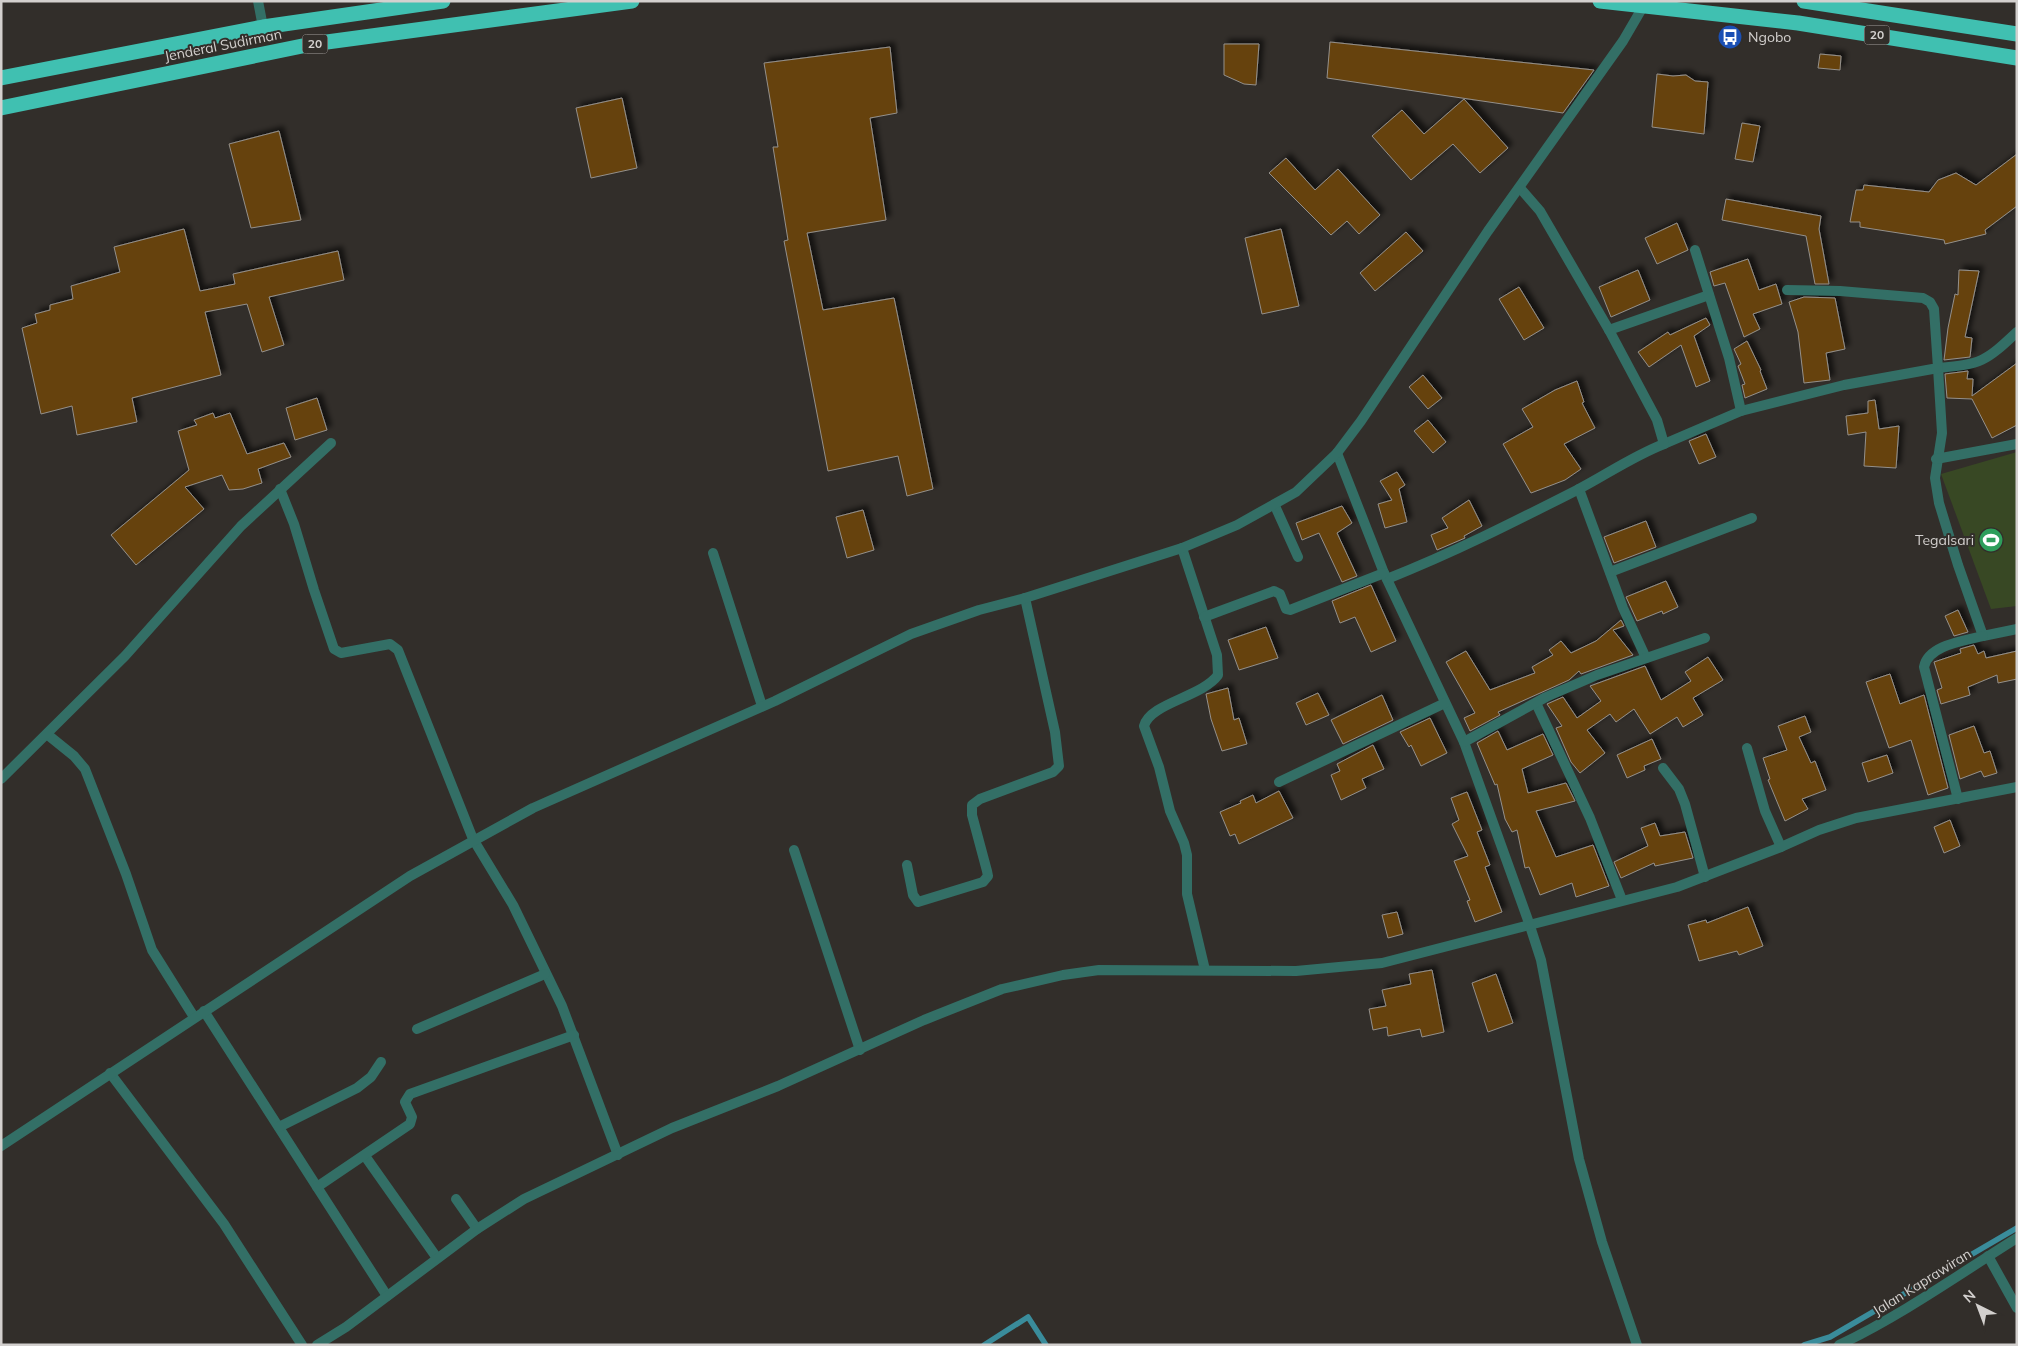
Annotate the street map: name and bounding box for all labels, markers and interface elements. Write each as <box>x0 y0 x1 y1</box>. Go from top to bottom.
bus stop icon: Ngobo <box>1717 24 1743 50</box>
street label: Jenderal Sudirman <box>163 25 283 65</box>
road number: 20 <box>1864 26 1890 44</box>
place label: Ngobo <box>1748 28 1791 46</box>
road number: 20 <box>302 34 328 54</box>
sports icon: Tegalsari <box>1978 527 2004 553</box>
place label: Tegalsari <box>1915 531 1974 549</box>
street label: Jalan Kaprawiran <box>1869 1244 1975 1320</box>
north arrow <box>1953 1281 2003 1331</box>
text: N <box>1959 1286 1979 1307</box>

